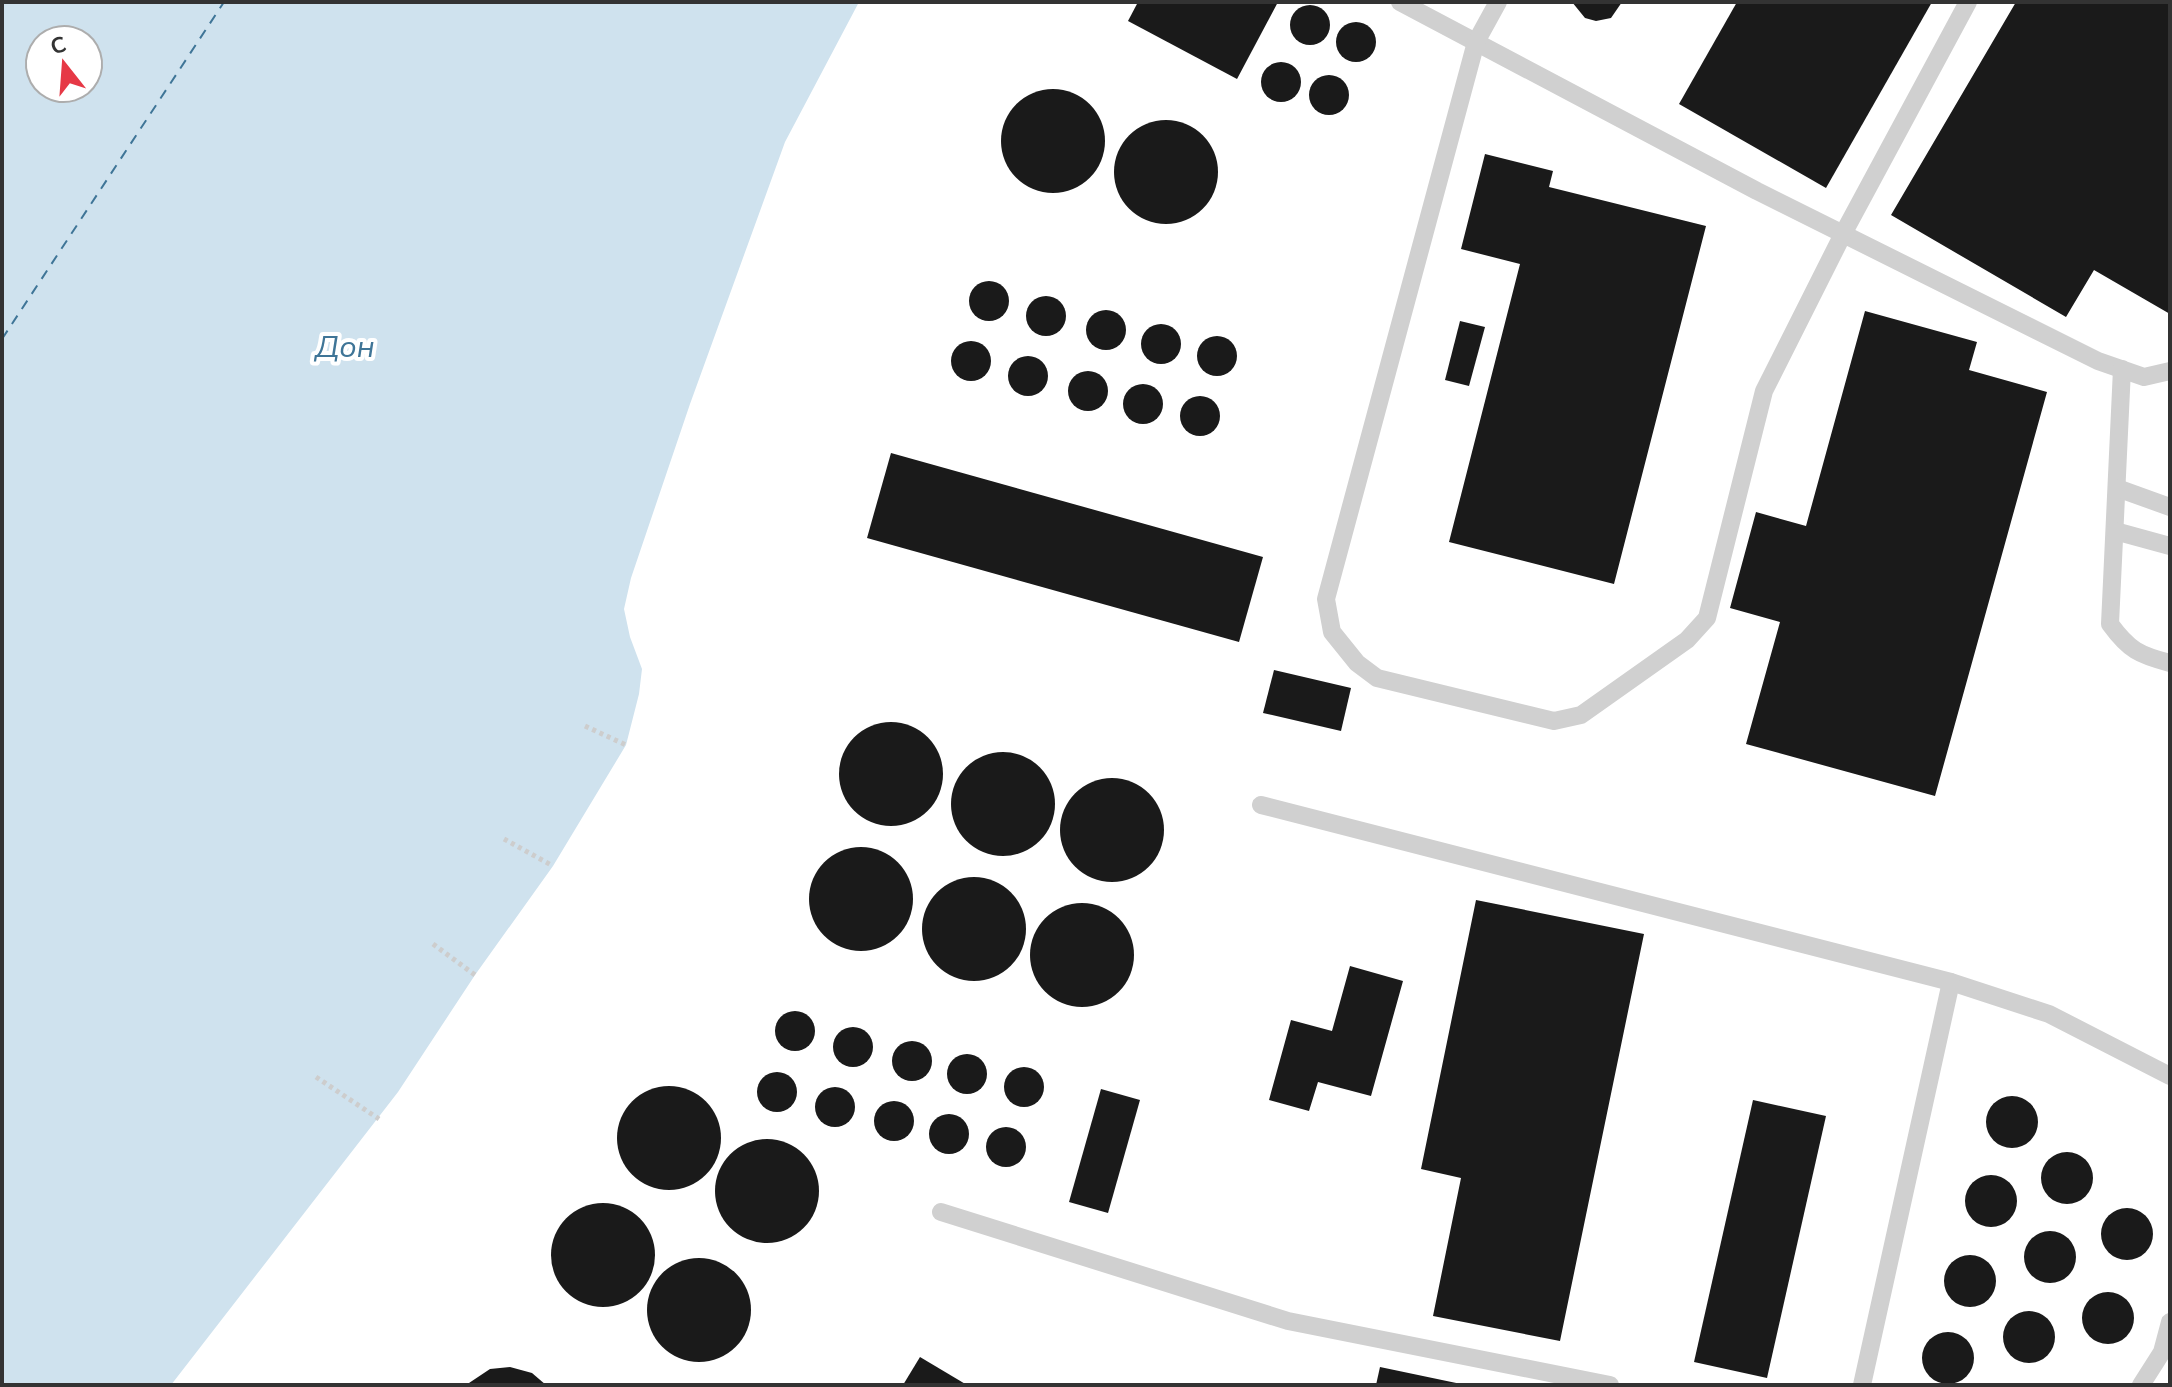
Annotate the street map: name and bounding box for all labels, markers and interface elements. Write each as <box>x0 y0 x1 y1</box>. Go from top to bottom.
north arrow <box>24 24 104 104</box>
text: С <box>47 29 69 60</box>
water label: Дон <box>313 327 375 365</box>

